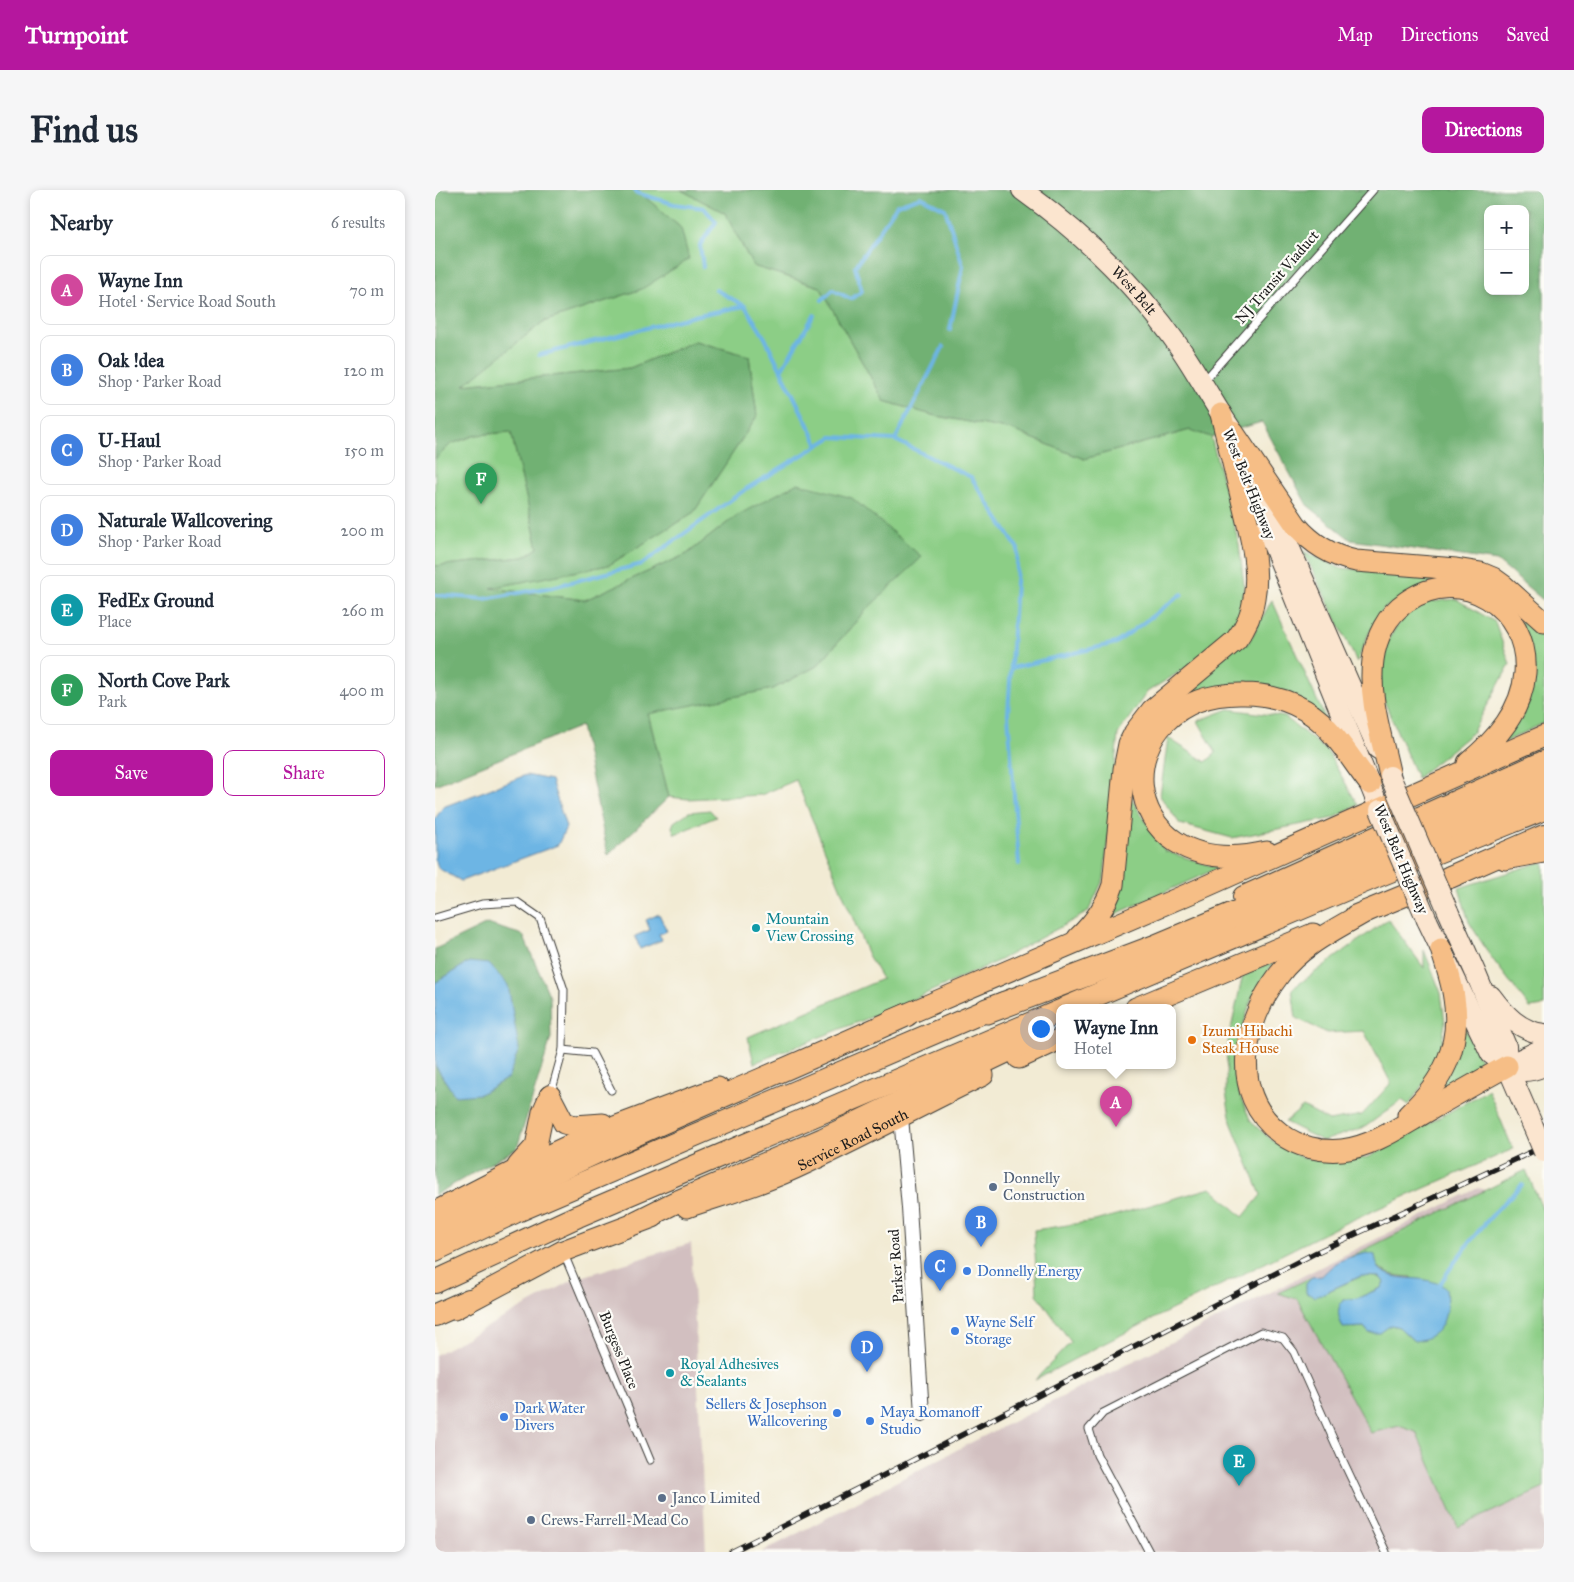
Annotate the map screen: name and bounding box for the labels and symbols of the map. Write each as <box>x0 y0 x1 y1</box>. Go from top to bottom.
street label: NJ Transit Viaduct <box>1231 226 1324 328</box>
street label: West Belt <box>1108 262 1161 319</box>
street label: West Belt Highway <box>1219 426 1280 543</box>
pin: F <box>465 463 497 504</box>
street label: West Belt Highway <box>1370 801 1433 918</box>
place label: Mountain View Crossing <box>765 910 854 945</box>
marker: Mountain View Crossing <box>750 922 762 934</box>
your location <box>1028 1016 1054 1042</box>
place label: Izumi Hibachi Steak House <box>1202 1022 1293 1057</box>
marker: Izumi Hibachi Steak House <box>1186 1034 1198 1046</box>
pin: A <box>1100 1086 1132 1127</box>
street label: Service Road South <box>795 1105 912 1175</box>
place label: Donnelly Construction <box>1003 1169 1085 1204</box>
marker: Donnelly Construction <box>987 1181 999 1193</box>
pin: B <box>965 1206 997 1247</box>
street label: Parker Road <box>884 1228 908 1304</box>
pin: C <box>924 1250 956 1291</box>
place label: Donnelly Energy <box>977 1262 1083 1280</box>
marker: Donnelly Energy <box>961 1265 973 1277</box>
street label: Burgess Place <box>595 1308 643 1392</box>
place label: Wayne Self Storage <box>965 1313 1036 1348</box>
marker: Wayne Self Storage <box>949 1325 961 1337</box>
pin: D <box>851 1331 883 1372</box>
place label: Royal Adhesives & Sealants <box>680 1355 779 1390</box>
marker: Royal Adhesives & Sealants <box>664 1367 676 1379</box>
place label: Sellers & Josephson Wallcovering <box>705 1395 828 1430</box>
place label: Dark Water Divers <box>514 1399 585 1434</box>
place label: Maya Romanoff Studio <box>880 1403 983 1438</box>
marker: Sellers & Josephson Wallcovering <box>831 1407 843 1419</box>
marker: Dark Water Divers <box>498 1411 510 1423</box>
marker: Maya Romanoff Studio <box>864 1415 876 1427</box>
pin: E <box>1223 1445 1255 1486</box>
place label: Janco Limited <box>670 1489 761 1508</box>
marker: Janco Limited <box>656 1492 668 1504</box>
place label: Crews-Farrell-Mead Co <box>541 1511 689 1529</box>
marker: Crews-Farrell-Mead Co <box>525 1514 537 1526</box>

